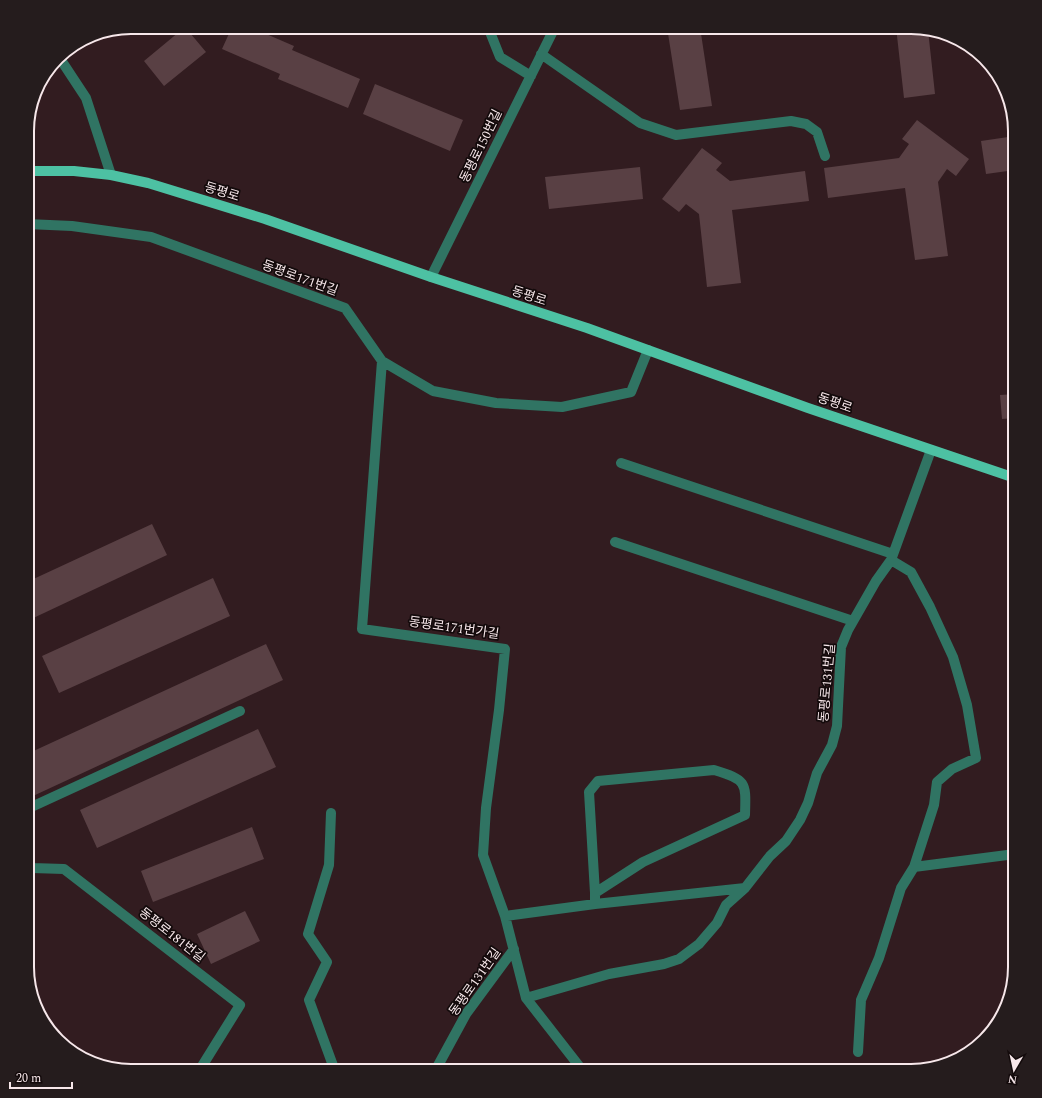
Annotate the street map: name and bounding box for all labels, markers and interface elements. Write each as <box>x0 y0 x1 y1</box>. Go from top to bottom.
street label: 동평로150번길 <box>455 106 507 186</box>
street label: 동평로 <box>202 177 242 207</box>
street label: 동평로171번길 <box>259 255 341 301</box>
street label: 동평로 <box>509 281 549 311</box>
street label: 동평로 <box>815 388 855 418</box>
street label: 동평로171번가길 <box>407 612 501 644</box>
street label: 동평로131번길 <box>814 643 840 723</box>
street label: 동평로181번길 <box>135 903 209 967</box>
street label: 동평로131번길 <box>444 944 506 1020</box>
north arrow <box>994 1050 1034 1090</box>
scale bar <box>10 1064 72 1090</box>
text: 20 m <box>16 1069 41 1088</box>
text: N <box>1007 1070 1018 1088</box>

